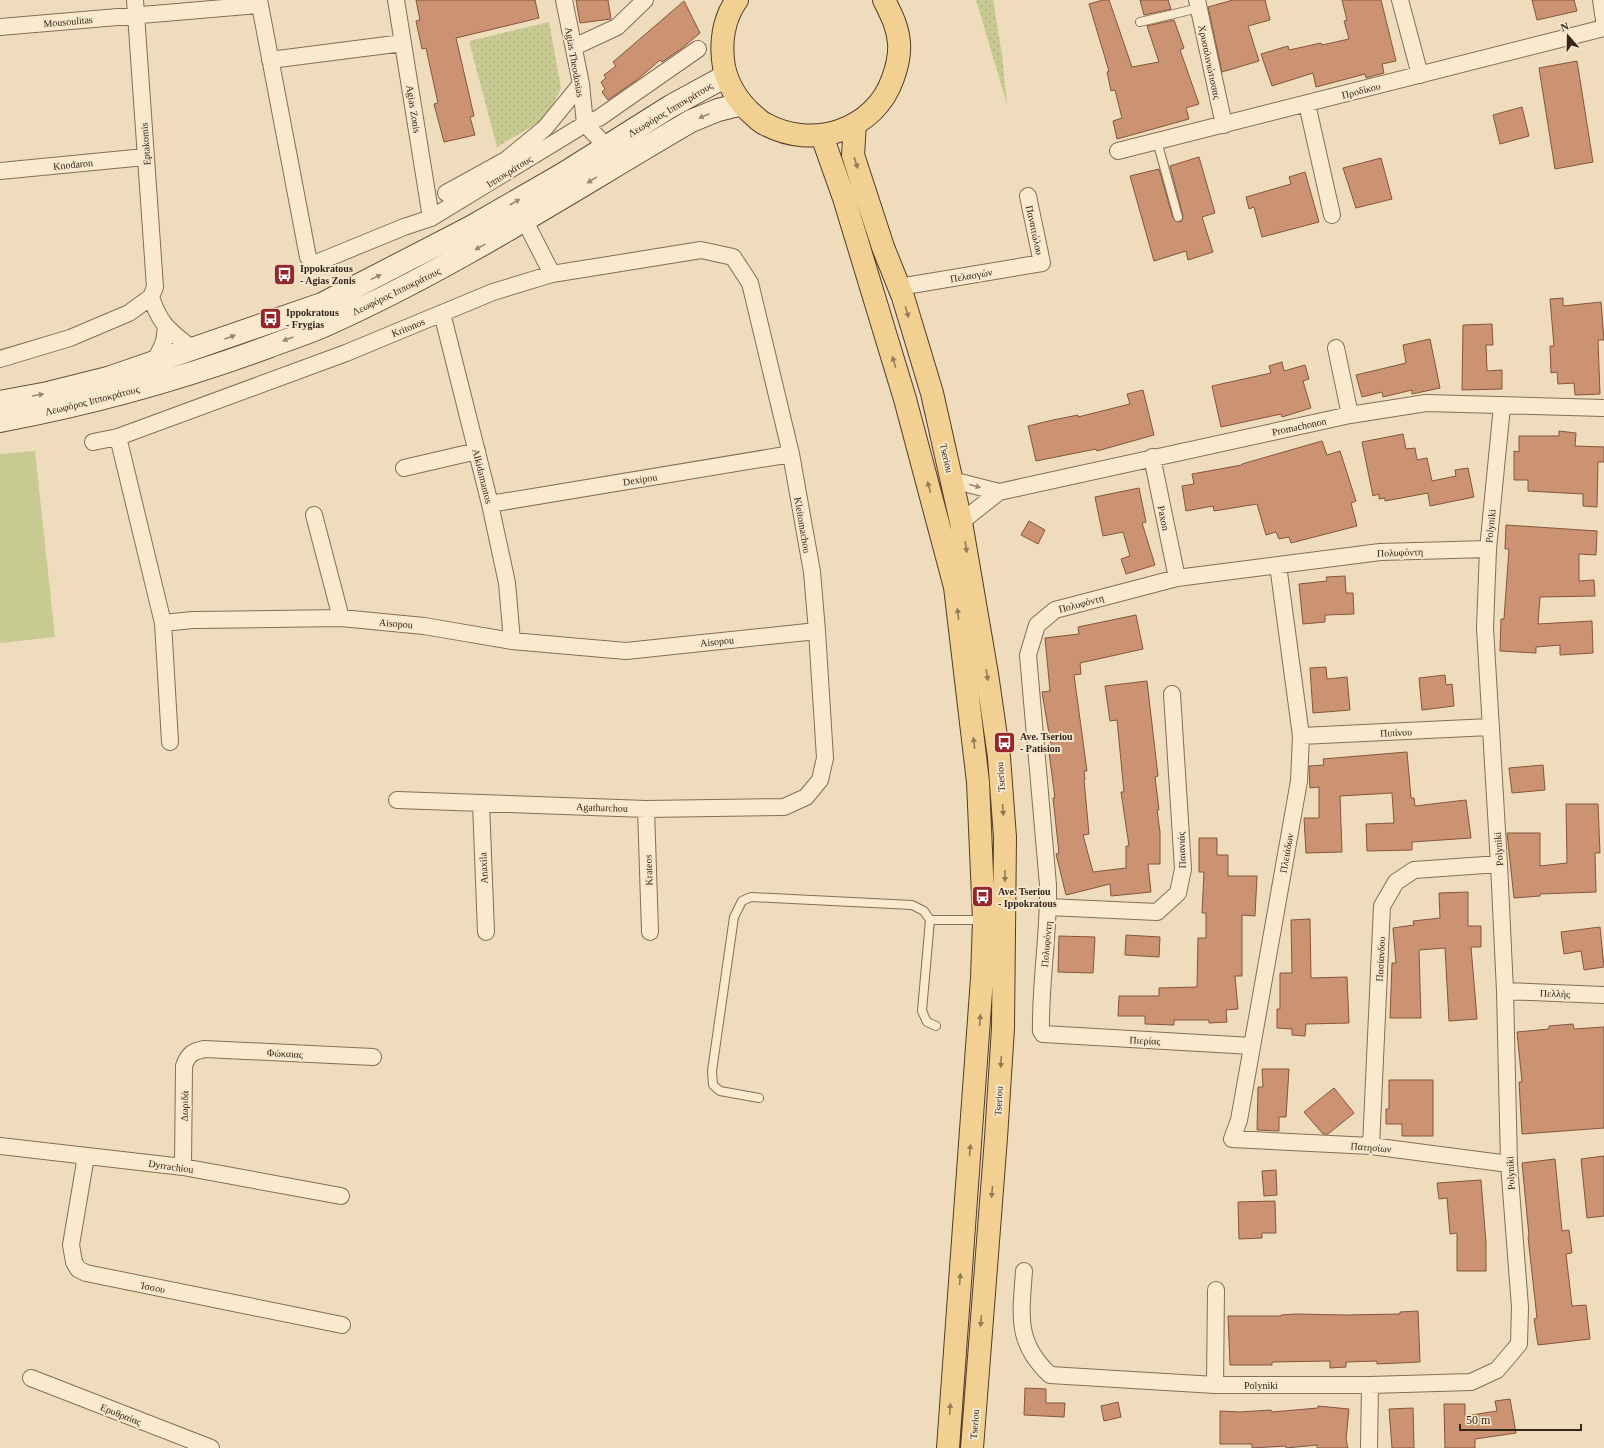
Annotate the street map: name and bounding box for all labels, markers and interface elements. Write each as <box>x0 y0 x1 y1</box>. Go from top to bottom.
street label: Mousoulitas <box>43 14 93 29</box>
north arrow <box>1548 16 1588 56</box>
text: N <box>1559 20 1570 34</box>
street label: Χρυσαλινιώτισσας <box>1196 24 1223 100</box>
street label: Agias Theodosias <box>563 26 586 98</box>
street label: Λεωφόρος Ιπποκράτους <box>626 80 715 139</box>
street label: Προδίκου <box>1341 80 1382 101</box>
street label: Agias Zonis <box>404 84 423 134</box>
one-way arrow <box>698 113 710 119</box>
street label: Eptakomis <box>139 122 152 166</box>
street label: Ιπποκράτους <box>484 153 534 190</box>
street label: Knodaron <box>53 157 94 172</box>
one-way arrow <box>853 157 859 169</box>
one-way arrow <box>587 176 597 184</box>
one-way arrow <box>509 198 521 205</box>
street label: Παναιτώλου <box>1024 204 1045 256</box>
one-way arrow <box>474 243 486 250</box>
bus stop icon: Ippokratous - Agias Zonis <box>271 261 297 287</box>
place label: Ippokratous - Agias Zonis <box>300 263 356 286</box>
street label: Λεωφόρος Ιπποκράτους <box>350 265 442 318</box>
street label: Πελασγών <box>949 266 993 285</box>
one-way arrow <box>370 274 382 280</box>
bus stop icon: Ippokratous - Frygias <box>258 305 284 331</box>
one-way arrow <box>904 306 910 318</box>
place label: Ippokratous - Frygias <box>286 307 339 330</box>
street label: Kritonos <box>390 316 427 339</box>
one-way arrow <box>224 333 236 339</box>
one-way arrow <box>281 337 293 343</box>
one-way arrow <box>891 356 897 368</box>
street label: Λεωφόρος Ιπποκράτους <box>44 383 140 418</box>
one-way arrow <box>32 392 44 398</box>
street label: Promachonon <box>1271 415 1327 438</box>
street label: Tseriou <box>938 442 955 474</box>
street label: Alkidamantos <box>470 448 495 505</box>
street label: Dexipou <box>622 471 658 488</box>
one-way arrow <box>926 481 932 494</box>
one-way arrow <box>969 483 981 489</box>
street label: Kleitomachou <box>792 496 813 554</box>
street label: Paxon <box>1156 505 1171 531</box>
street label: Polyniki <box>1483 508 1498 543</box>
one-way arrow <box>963 541 969 553</box>
street label: Πολυφόντη <box>1377 546 1423 559</box>
street label: Πολυφόντη <box>1057 592 1105 615</box>
one-way arrow <box>955 608 961 620</box>
street label: Aisopou <box>379 617 413 630</box>
street label: Aisopou <box>700 634 734 649</box>
one-way arrow <box>984 669 990 681</box>
street label: Πιπίνου <box>1380 726 1412 739</box>
bus stop icon: Ave. Tseriou - Patision <box>992 729 1018 755</box>
place label: Ave. Tseriou - Patision <box>1020 731 1073 754</box>
one-way arrow <box>971 737 977 749</box>
street label: Tseriou <box>994 762 1007 792</box>
street label: Agatharchou <box>576 801 628 814</box>
one-way arrow <box>999 804 1006 816</box>
street label: Παιανιάς <box>1175 831 1188 869</box>
street label: Polyniki <box>1492 831 1505 866</box>
street label: Πλειάδων <box>1278 832 1295 874</box>
street label: Anaxila <box>477 851 490 884</box>
street label: Krateos <box>642 854 655 886</box>
one-way arrow <box>1002 870 1008 883</box>
bus stop icon: Ave. Tseriou - Ippokratous <box>970 884 996 910</box>
place label: Ave. Tseriou - Ippokratous <box>998 886 1057 909</box>
street label: Πολυφόντη <box>1039 920 1054 968</box>
street label: Πασίανδου <box>1374 936 1387 982</box>
street label: Πελλής <box>1540 987 1570 1000</box>
one-way arrow <box>976 1014 983 1026</box>
street label: Πιερίας <box>1129 1034 1161 1047</box>
street label: Φώκαιας <box>267 1047 303 1060</box>
one-way arrow <box>997 1056 1004 1068</box>
street label: Tseriou <box>992 1086 1005 1116</box>
street label: Δωριδά <box>179 1090 190 1121</box>
street label: Πατησίων <box>1350 1140 1392 1155</box>
one-way arrow <box>967 1144 973 1156</box>
street label: Polyniki <box>1504 1156 1517 1190</box>
street label: Dyrrachiou <box>148 1158 194 1175</box>
one-way arrow <box>989 1186 996 1198</box>
one-way arrow <box>956 1273 963 1285</box>
street label: Ίσσου <box>139 1280 166 1295</box>
one-way arrow <box>978 1315 985 1328</box>
street label: Polyniki <box>1244 1380 1278 1391</box>
street label: Ερυθραίας <box>99 1401 143 1428</box>
one-way arrow <box>947 1403 954 1415</box>
scale bar <box>1460 1406 1581 1432</box>
street label: Tseriou <box>968 1409 981 1439</box>
text: 50 m <box>1466 1413 1491 1427</box>

